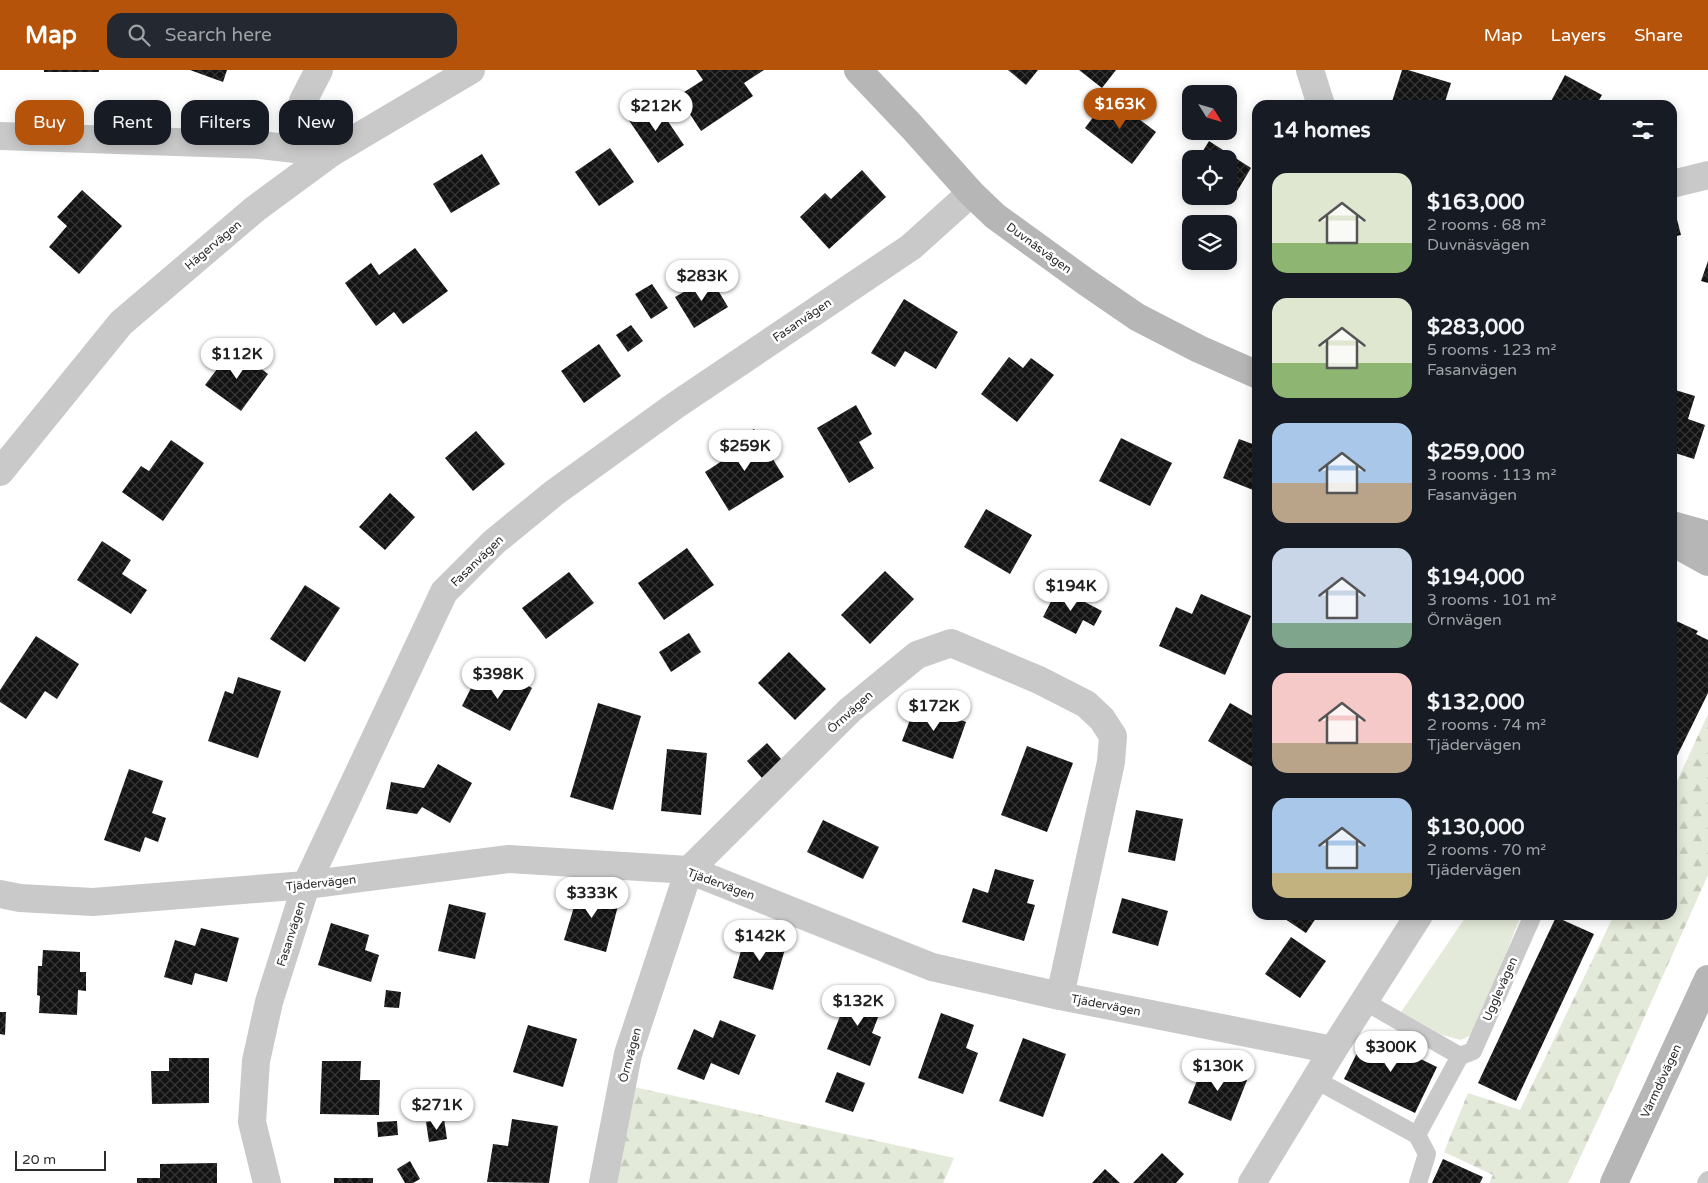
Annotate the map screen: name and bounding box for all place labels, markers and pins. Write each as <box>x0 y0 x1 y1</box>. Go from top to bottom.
pin: $163K <box>1085 88 1155 130</box>
pin: $212K <box>621 90 691 132</box>
pin: $283K <box>667 260 737 302</box>
pin: $112K <box>202 338 272 380</box>
pin: $259K <box>710 430 780 472</box>
pin: $194K <box>1036 570 1106 612</box>
pin: $398K <box>463 658 533 700</box>
pin: $172K <box>899 690 969 732</box>
pin: $333K <box>557 876 627 919</box>
pin: $142K <box>725 920 795 962</box>
pin: $132K <box>823 984 893 1027</box>
pin: $300K <box>1356 1030 1426 1073</box>
pin: $130K <box>1183 1050 1253 1092</box>
pin: $271K <box>402 1088 472 1131</box>

